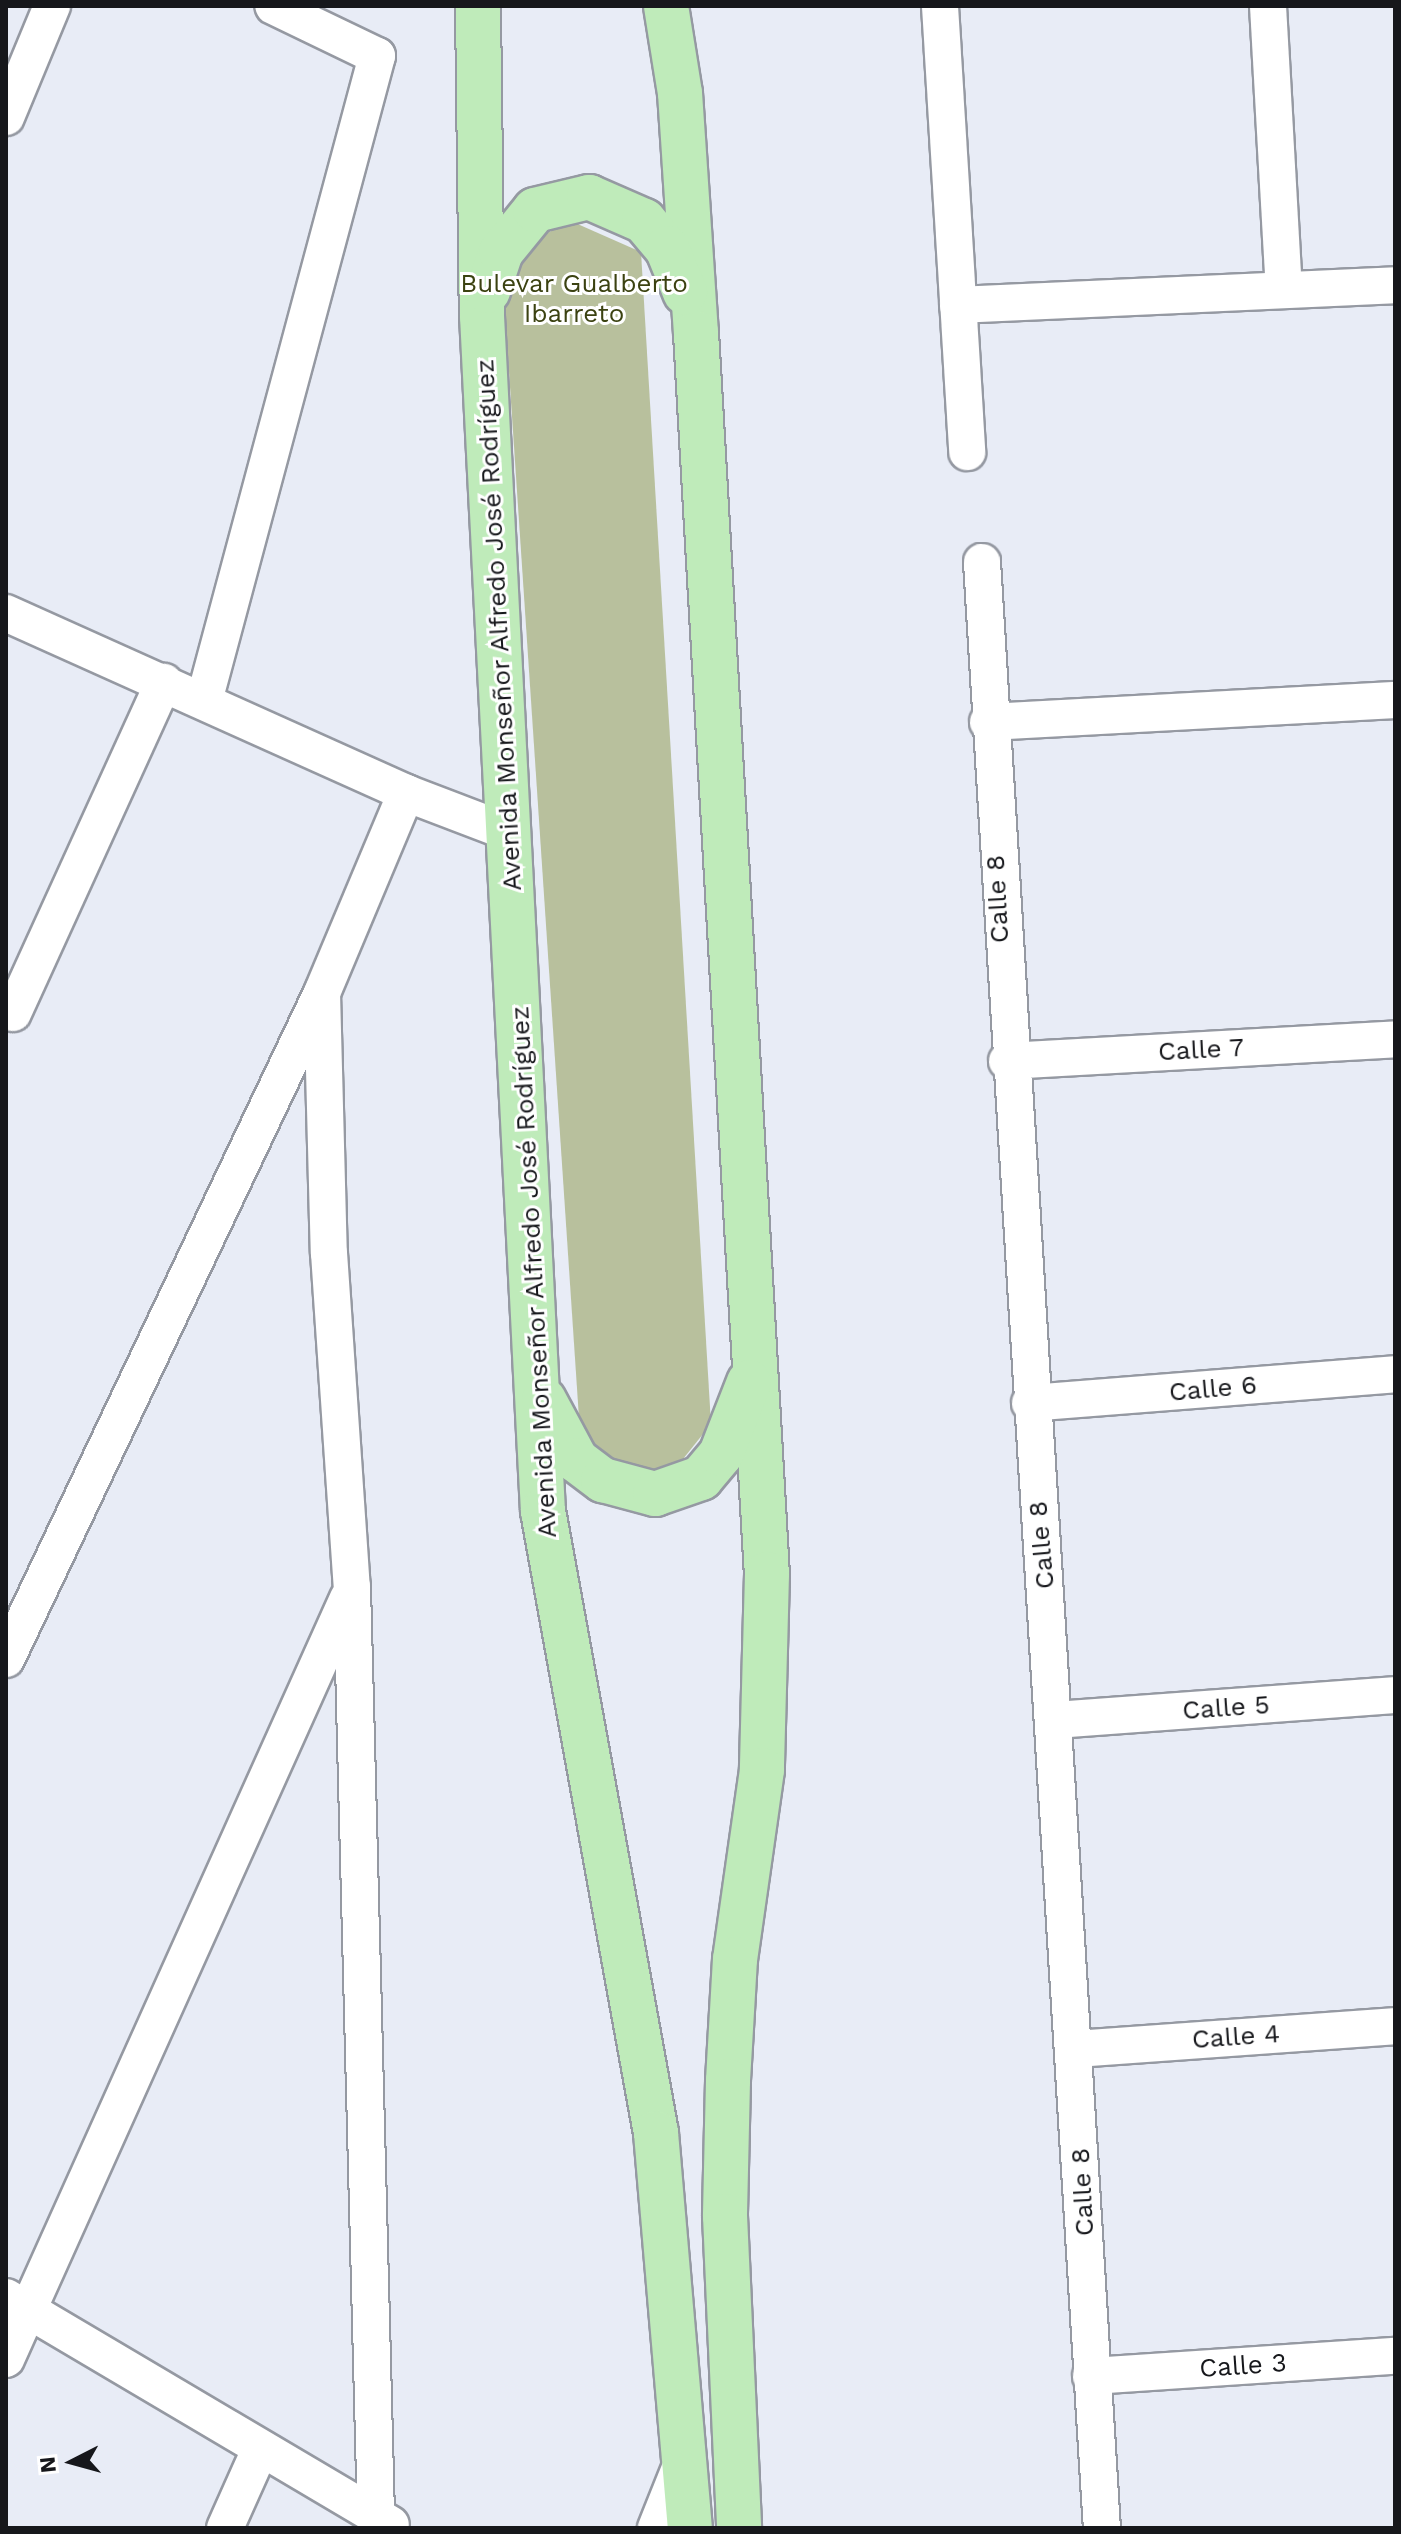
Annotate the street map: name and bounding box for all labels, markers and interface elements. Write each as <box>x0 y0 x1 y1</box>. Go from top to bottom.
park label: Bulevar Gualberto Ibarreto <box>460 268 688 330</box>
street label: Avenida Monseñor Alfredo José Rodríguez <box>469 357 529 893</box>
street label: Calle 8 <box>980 854 1016 944</box>
street label: Avenida Monseñor Alfredo José Rodríguez <box>504 1004 564 1540</box>
street label: Calle 7 <box>1157 1032 1245 1068</box>
street label: Calle 6 <box>1168 1370 1258 1408</box>
street label: Calle 8 <box>1023 1500 1061 1590</box>
street label: Calle 5 <box>1181 1689 1271 1727</box>
street label: Calle 4 <box>1191 2018 1281 2056</box>
street label: Calle 8 <box>1065 2147 1101 2237</box>
street label: Calle 3 <box>1198 2347 1288 2385</box>
north arrow <box>32 2422 112 2502</box>
text: N <box>34 2455 61 2474</box>

